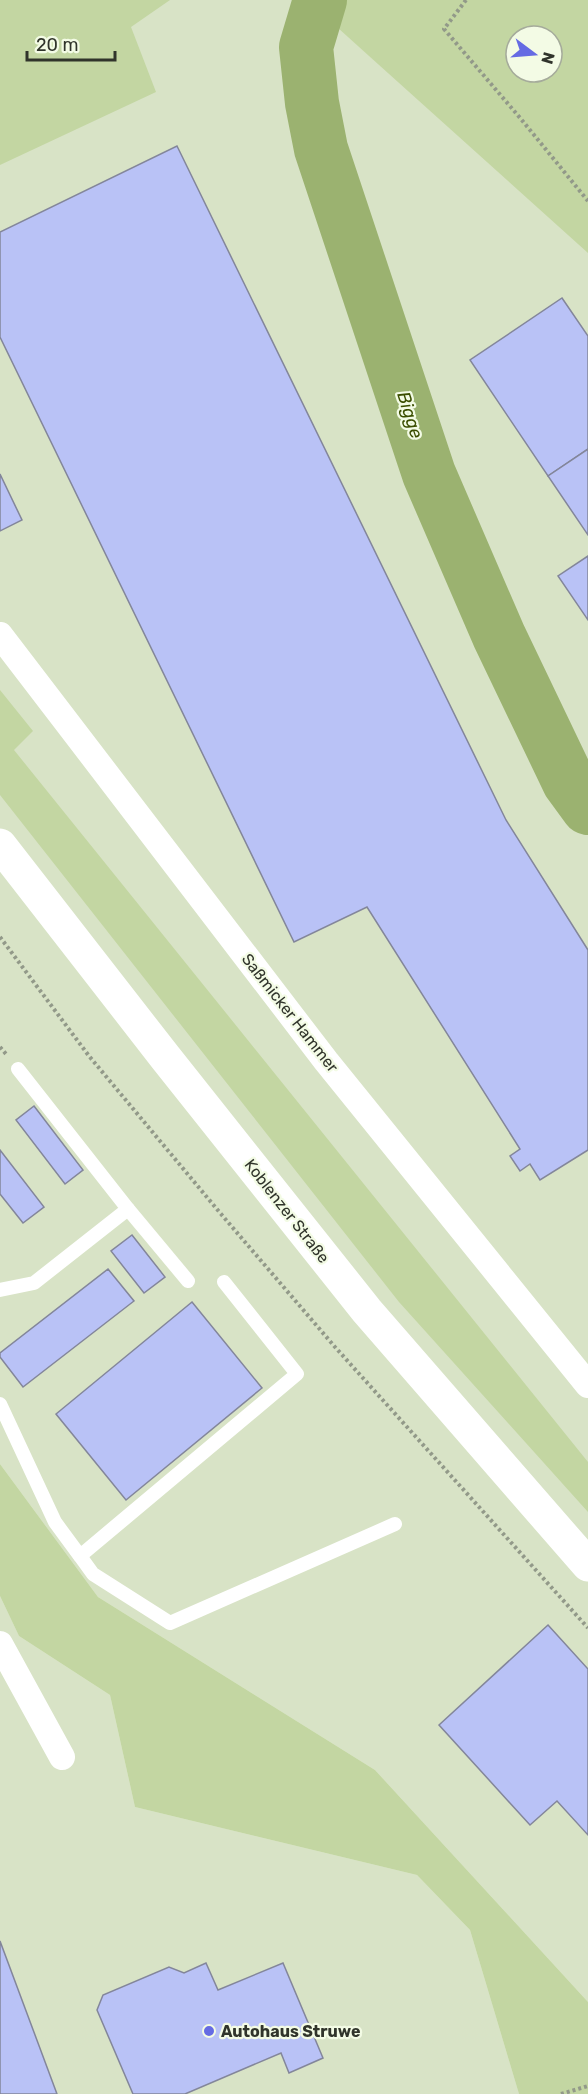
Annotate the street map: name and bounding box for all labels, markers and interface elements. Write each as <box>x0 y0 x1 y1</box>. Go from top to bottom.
scale bar <box>27 24 116 62</box>
north arrow <box>504 24 564 84</box>
text: 20 m <box>36 34 78 56</box>
text: N <box>537 50 559 66</box>
water label: Bigge <box>392 389 428 441</box>
street label: Saßmicker Hammer <box>238 950 342 1076</box>
street label: Koblenzer Straße <box>241 1155 333 1267</box>
place label: Autohaus Struwe <box>221 2022 360 2041</box>
marker: Autohaus Struwe <box>202 2024 216 2038</box>

